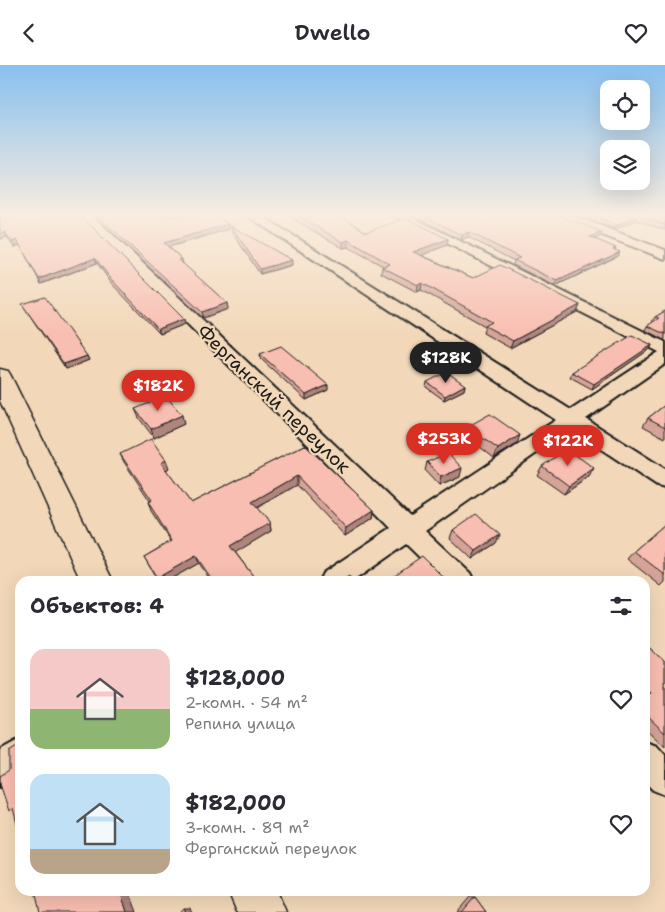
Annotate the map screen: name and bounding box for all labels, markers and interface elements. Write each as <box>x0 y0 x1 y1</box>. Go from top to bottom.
text: Dwello <box>295 18 370 47</box>
icon: back <box>15 19 43 47</box>
icon: heart <box>622 19 650 47</box>
map controls <box>600 80 650 190</box>
button: locate <box>600 80 650 130</box>
button: layers <box>600 140 650 190</box>
street label: Ферганский переулок <box>192 319 356 479</box>
pin: $128K <box>411 341 481 384</box>
text: $128K <box>421 347 471 368</box>
pin: $182K <box>123 369 193 412</box>
text: $182K <box>133 375 183 396</box>
pin: $253K <box>409 423 479 465</box>
pin: $122K <box>533 425 603 467</box>
text: $253K <box>417 428 471 449</box>
text: $122K <box>543 430 593 451</box>
text: Объектов: 4 <box>30 592 164 620</box>
icon: filters <box>607 592 635 620</box>
text: $128,000 <box>185 664 285 692</box>
icon: home <box>70 669 130 729</box>
icon: heart <box>607 685 635 713</box>
text: 2-комн. · 54 m² <box>185 692 308 713</box>
text: Репина улица <box>185 713 295 734</box>
text: $182,000 <box>185 789 286 817</box>
icon: home <box>70 794 130 854</box>
icon: heart <box>607 810 635 838</box>
text: 3-комн. · 89 m² <box>185 817 310 838</box>
text: Ферганский переулок <box>185 838 357 859</box>

